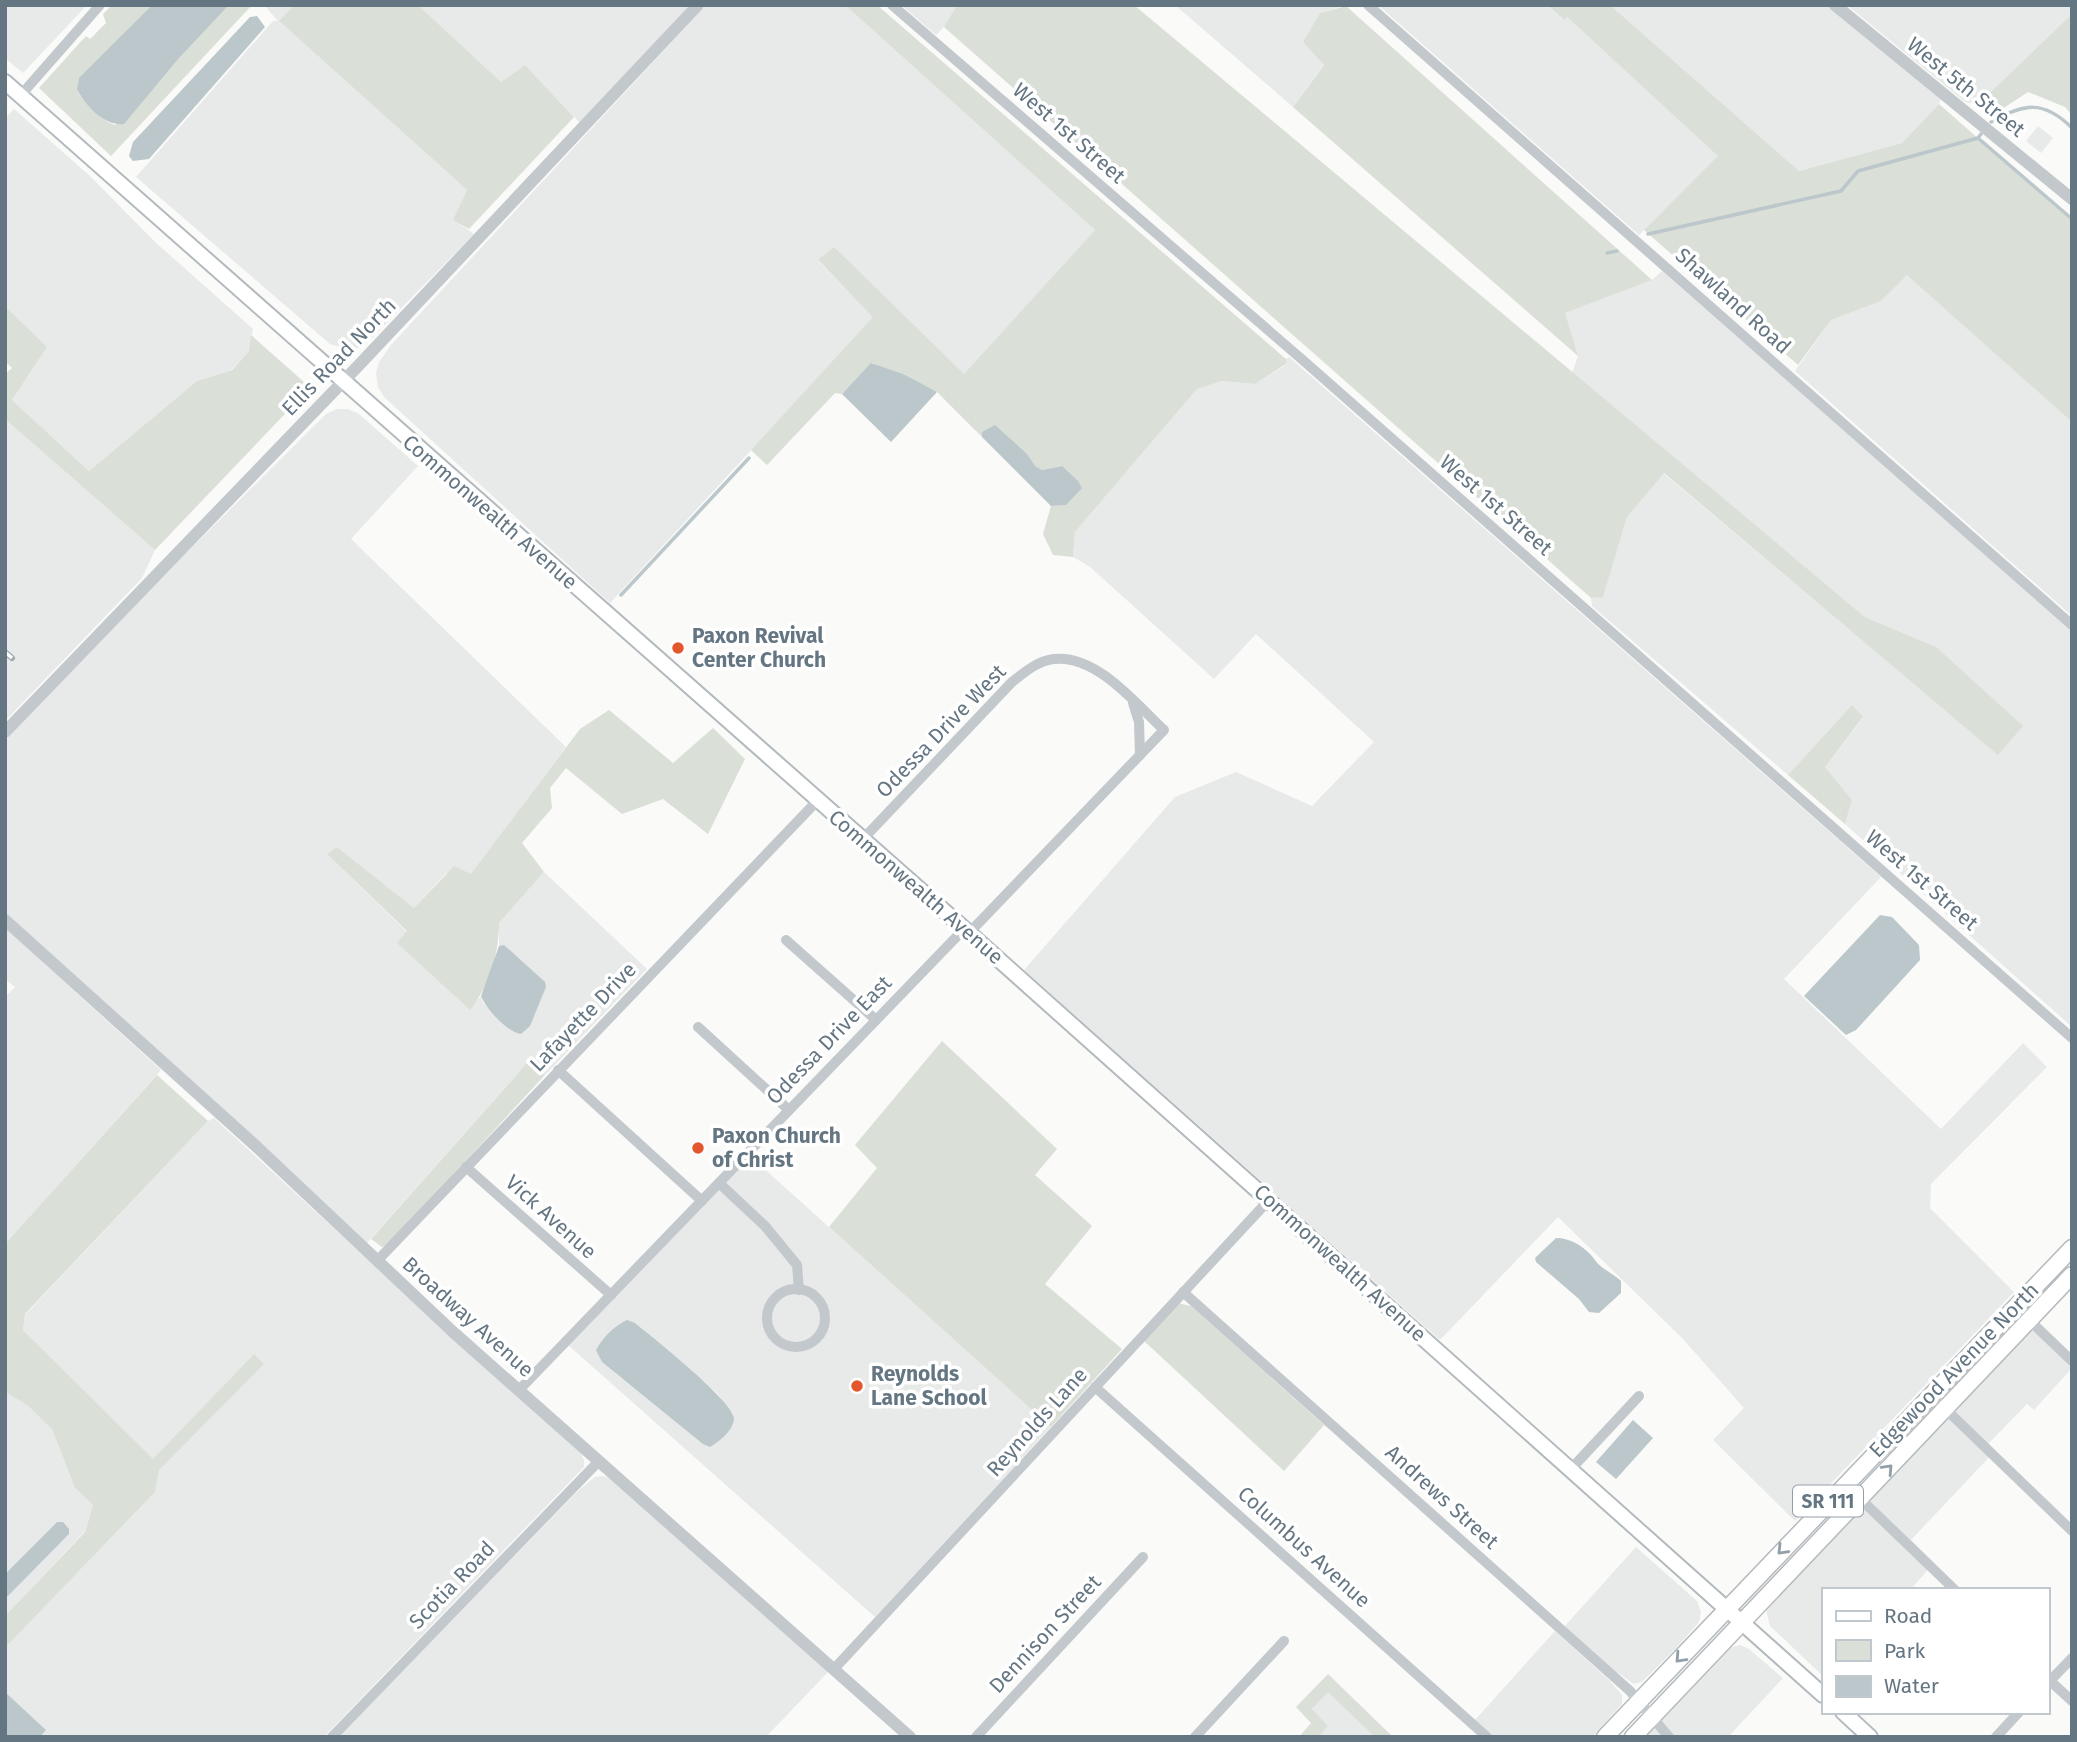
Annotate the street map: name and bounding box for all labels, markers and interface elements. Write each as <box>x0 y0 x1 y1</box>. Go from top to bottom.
street label: West 5th Street <box>1902 31 2031 143</box>
street label: West 1st Street <box>1007 77 1131 189</box>
street label: Shawland Road <box>1670 242 1796 360</box>
street label: Ellis Road North <box>276 293 402 421</box>
street label: Commonwealth Avenue <box>397 429 583 595</box>
street label: West 1st Street <box>1434 449 1558 561</box>
place label: Paxon Revival Center Church <box>692 623 826 673</box>
marker: Paxon Revival Center Church <box>670 640 686 656</box>
street label: Odessa Drive West <box>871 659 1012 803</box>
street label: Commonwealth Avenue <box>823 804 1009 970</box>
street label: West 1st Street <box>1860 824 1984 936</box>
street label: Lafayette Drive <box>524 957 642 1077</box>
street label: Odessa Drive East <box>761 970 897 1110</box>
place label: Paxon Church of Christ <box>712 1123 841 1173</box>
marker: Paxon Church of Christ <box>690 1140 706 1156</box>
street label: Vick Avenue <box>500 1169 602 1265</box>
street label: Commonwealth Avenue <box>1248 1179 1432 1347</box>
street label: Broadway Avenue <box>397 1251 539 1383</box>
street label: Edgewood Avenue North <box>1864 1277 2044 1463</box>
place label: Reynolds Lane School <box>871 1361 987 1411</box>
street label: Reynolds Lane <box>981 1362 1093 1482</box>
marker: Reynolds Lane School <box>849 1378 865 1394</box>
street label: Andrews Street <box>1380 1439 1504 1555</box>
one-way arrow <box>1879 1464 1892 1477</box>
street label: Columbus Avenue <box>1232 1481 1376 1613</box>
road number: SR 111 <box>1793 1485 1863 1516</box>
street label: Scotia Road <box>404 1536 500 1634</box>
one-way arrow <box>1777 1542 1790 1555</box>
street label: Dennison Street <box>984 1569 1107 1699</box>
legend <box>1822 1588 2049 1714</box>
text: Road <box>1884 1603 1932 1629</box>
text: Park <box>1884 1638 1926 1664</box>
one-way arrow <box>1675 1650 1688 1663</box>
text: Water <box>1884 1673 1939 1699</box>

